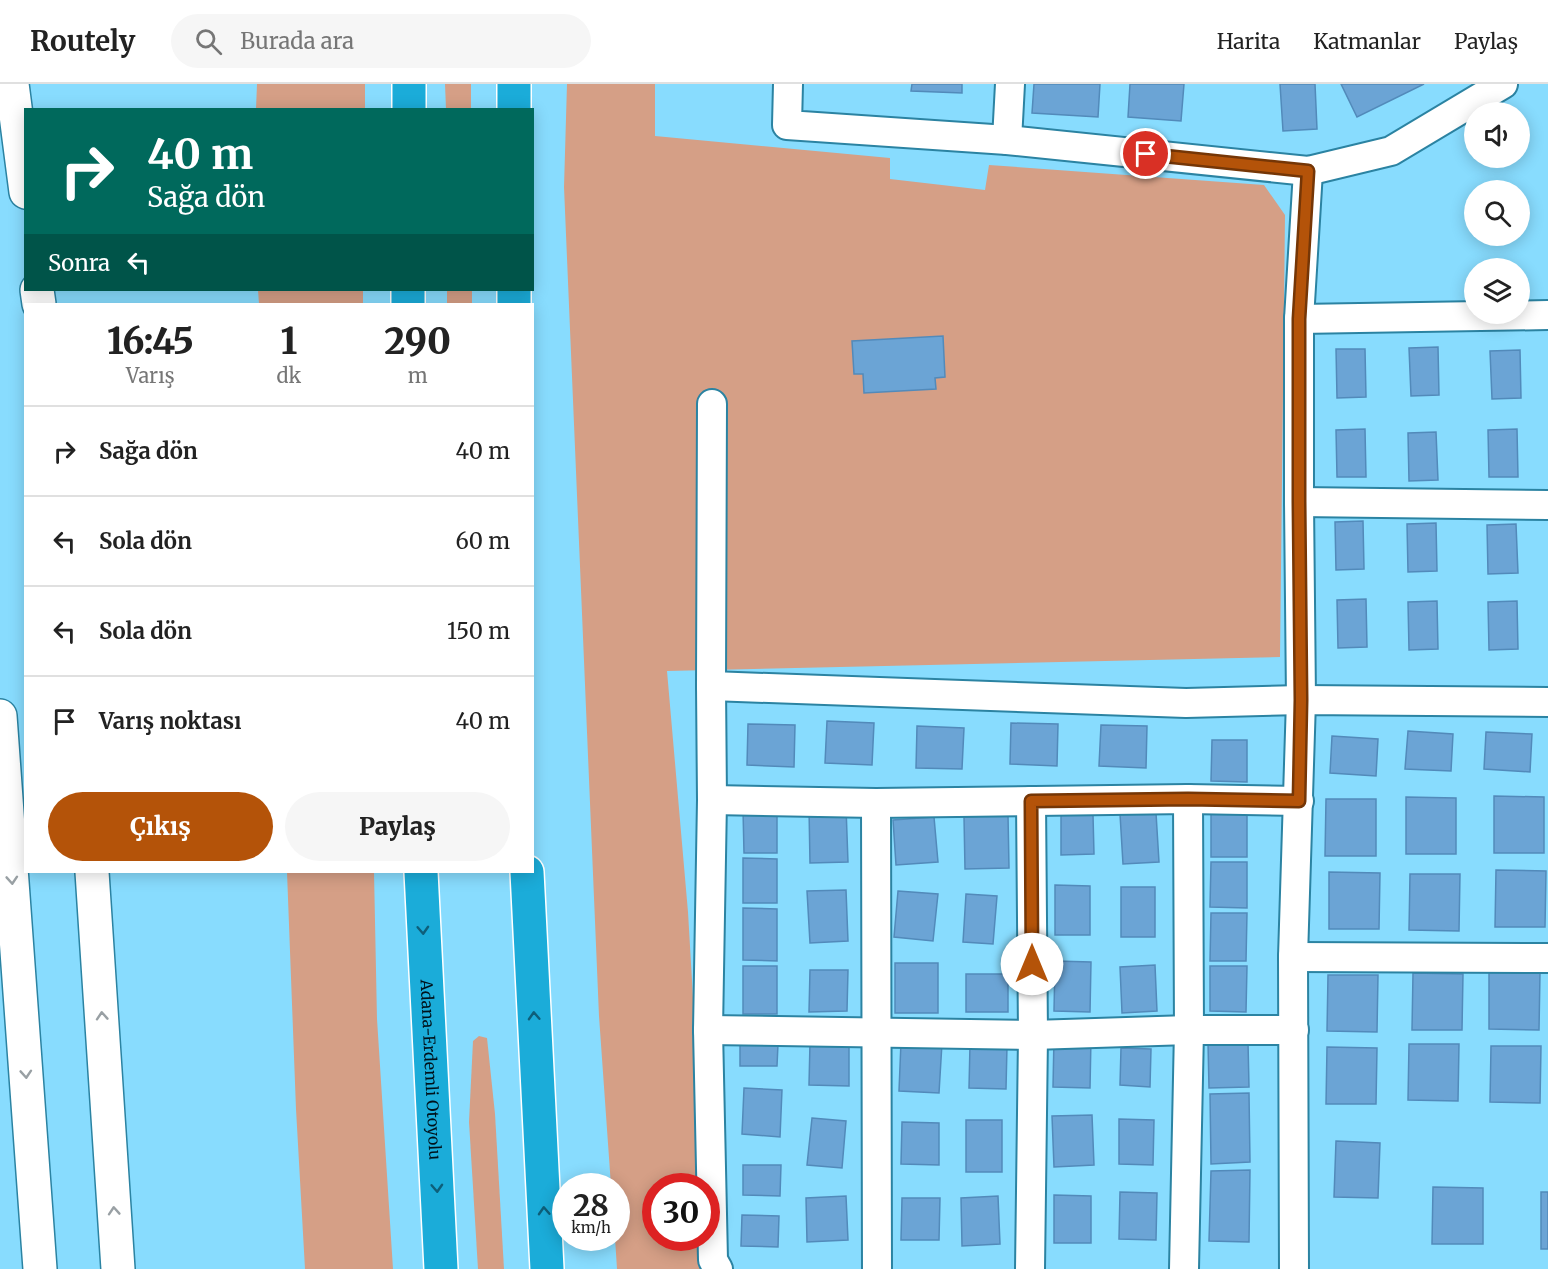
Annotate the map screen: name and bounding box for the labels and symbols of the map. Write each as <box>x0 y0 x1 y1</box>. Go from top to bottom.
pin <box>1120 128 1171 179</box>
one-way arrow <box>5 875 18 884</box>
one-way arrow <box>417 925 430 934</box>
position arrow <box>1000 932 1064 996</box>
street label: Adana-Erdemli Otoyolu <box>416 978 445 1161</box>
one-way arrow <box>527 1011 540 1020</box>
one-way arrow <box>95 1012 108 1021</box>
one-way arrow <box>19 1070 32 1079</box>
speed limit sign: 30 <box>642 1173 720 1251</box>
one-way arrow <box>430 1183 443 1192</box>
one-way arrow <box>108 1206 121 1215</box>
one-way arrow <box>538 1206 551 1215</box>

